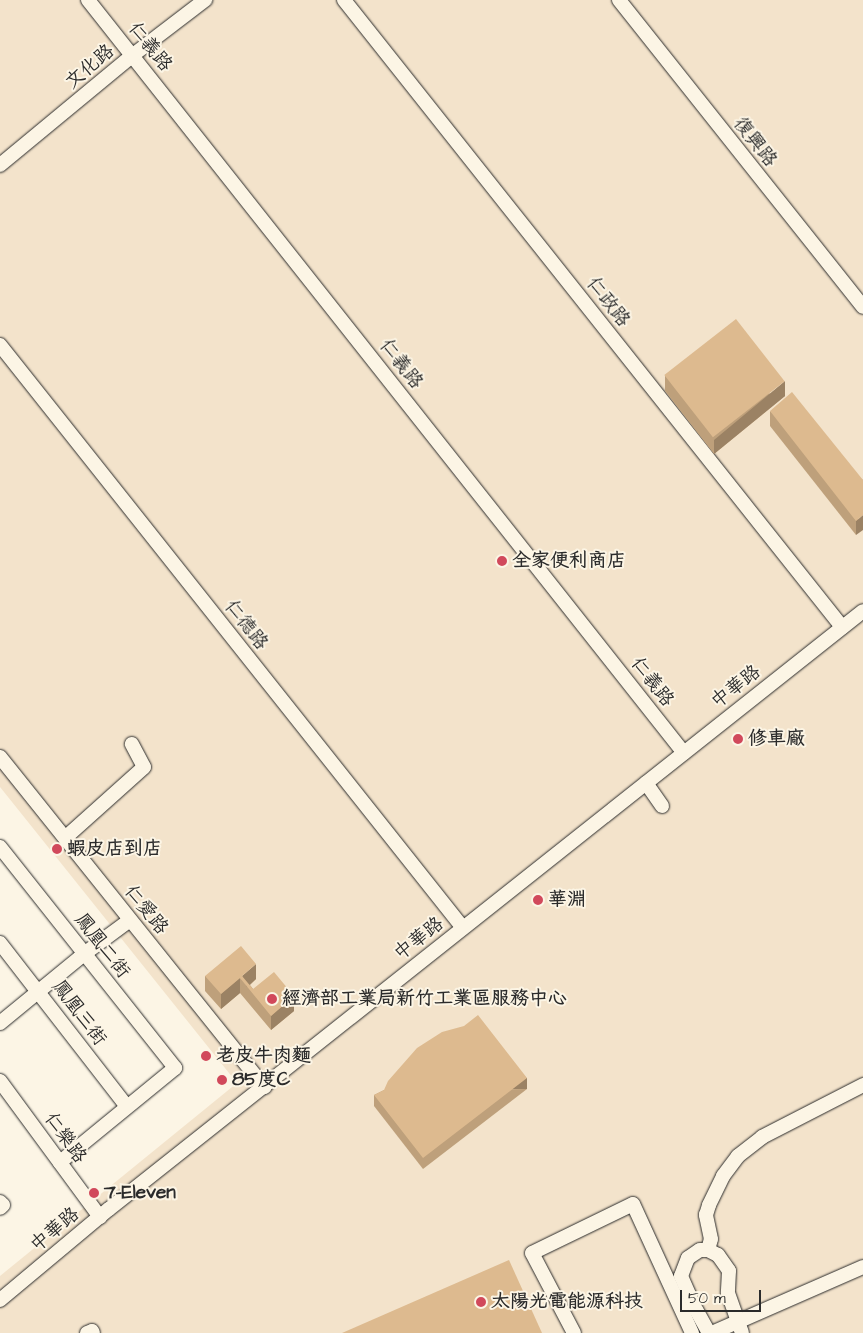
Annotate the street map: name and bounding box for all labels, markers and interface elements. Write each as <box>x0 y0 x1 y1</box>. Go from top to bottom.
street label: 仁義路 <box>123 18 177 76</box>
street label: 文化路 <box>61 40 119 94</box>
street label: 復興路 <box>728 113 782 171</box>
street label: 仁政路 <box>581 273 635 331</box>
street label: 仁義路 <box>374 335 428 393</box>
place label: 全家便利商店 <box>512 550 626 572</box>
marker: 全家便利商店 <box>496 555 508 567</box>
street label: 仁德路 <box>219 596 273 654</box>
street label: 仁義路 <box>625 653 679 711</box>
street label: 中華路 <box>707 660 765 714</box>
place label: 修車廠 <box>748 728 805 750</box>
marker: 修車廠 <box>732 733 744 745</box>
place label: 蝦皮店到店 <box>67 838 162 860</box>
marker: 蝦皮店到店 <box>51 843 63 855</box>
street label: 仁愛路 <box>119 881 173 939</box>
place label: 華淵 <box>548 889 586 911</box>
marker: 華淵 <box>532 894 544 906</box>
street label: 鳳凰二街 <box>70 909 134 983</box>
street label: 中華路 <box>390 912 448 966</box>
street label: 鳳凰三街 <box>47 976 111 1050</box>
place label: 經濟部工業局新竹工業區服務中心 <box>282 988 567 1010</box>
marker: 經濟部工業局新竹工業區服務中心 <box>266 993 278 1005</box>
place label: 老皮牛肉麵 <box>216 1045 311 1067</box>
marker: 老皮牛肉麵 <box>200 1050 212 1062</box>
place label: 85度C <box>232 1069 290 1091</box>
marker: 85度C <box>216 1074 228 1086</box>
street label: 仁樂路 <box>39 1108 91 1168</box>
place label: 7-Eleven <box>104 1182 176 1204</box>
marker: 7-Eleven <box>88 1187 100 1199</box>
street label: 中華路 <box>26 1203 84 1257</box>
scale bar <box>683 1280 764 1312</box>
text: 50 m <box>688 1288 726 1309</box>
place label: 太陽光電能源科技 <box>491 1291 643 1313</box>
marker: 太陽光電能源科技 <box>475 1296 487 1308</box>

